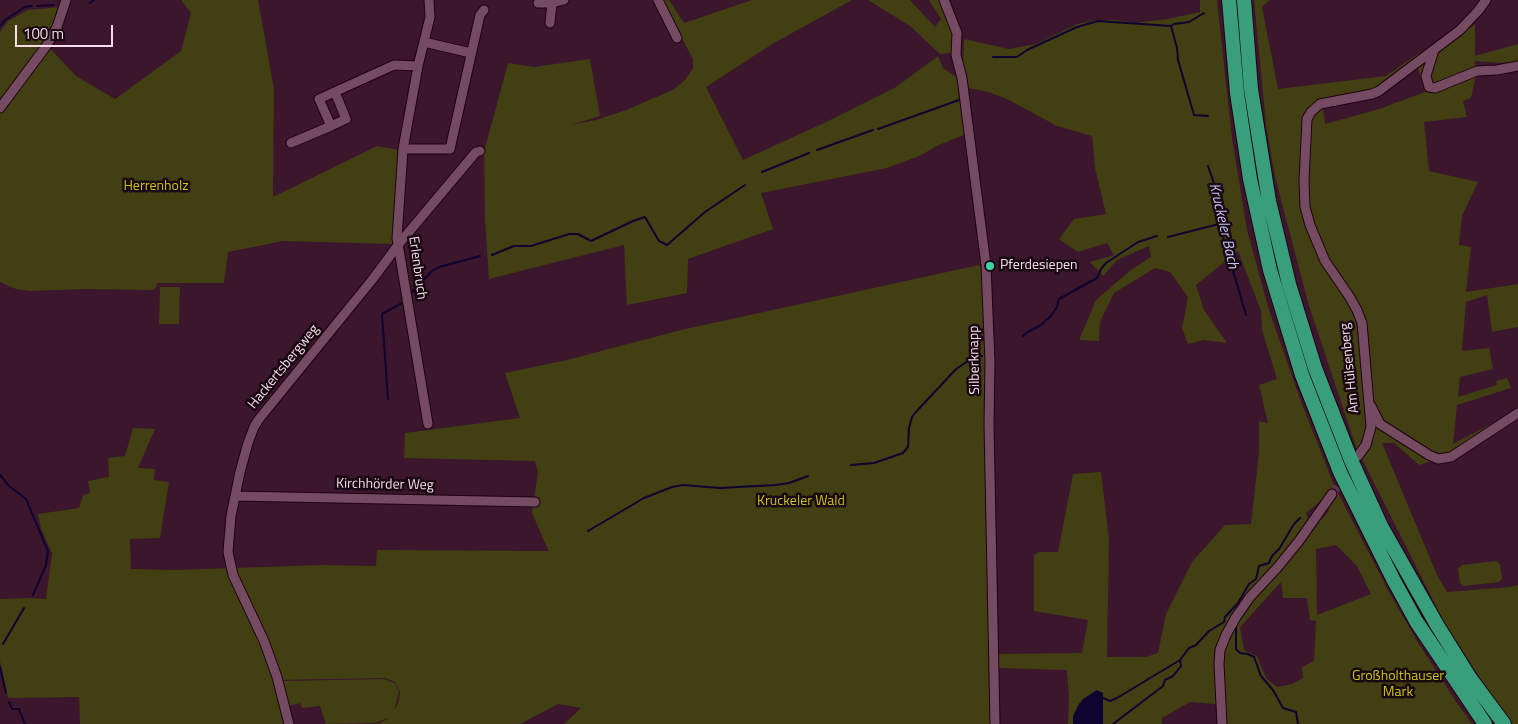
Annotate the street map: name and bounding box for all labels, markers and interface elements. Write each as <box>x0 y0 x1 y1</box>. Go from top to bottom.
scale bar <box>18 15 115 47</box>
text: 100 m <box>23 22 64 45</box>
park label: Herrenholz <box>123 179 189 195</box>
water label: Kruckeler Bach <box>1204 181 1242 271</box>
street label: Erlenbruch <box>404 235 430 301</box>
place label: Pferdesiepen <box>1000 258 1078 274</box>
marker: Pferdesiepen <box>984 260 996 272</box>
street label: Hackertsbergweg <box>245 321 323 413</box>
street label: Am Hülsenberg <box>1337 322 1363 414</box>
street label: Silberknapp <box>966 325 984 395</box>
street label: Kirchhörder Weg <box>336 476 434 494</box>
park label: Kruckeler Wald <box>757 494 845 510</box>
park label: Großholthauser Mark <box>1352 669 1444 702</box>

